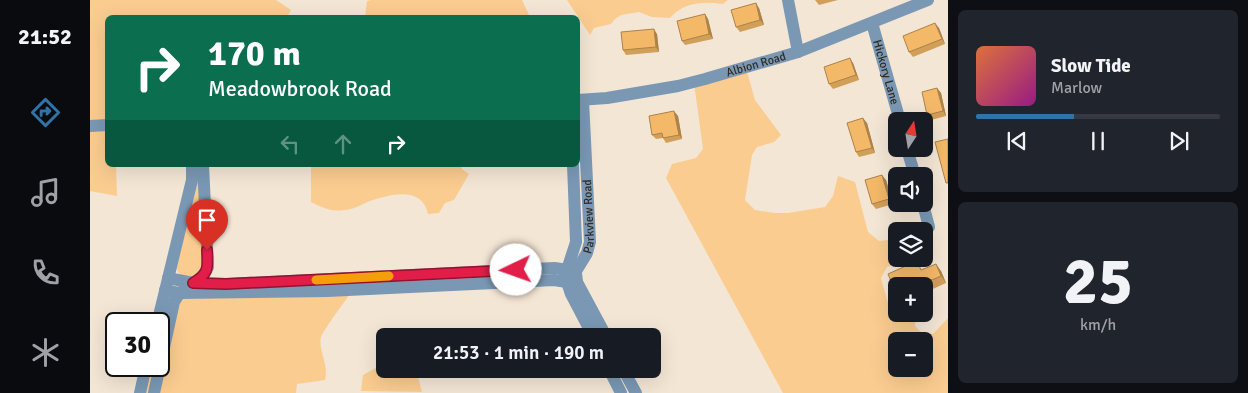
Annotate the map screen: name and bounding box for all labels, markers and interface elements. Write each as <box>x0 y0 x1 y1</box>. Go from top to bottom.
text: 21:52 <box>18 23 72 50</box>
text: 170 m <box>208 32 301 75</box>
icon: right <box>125 35 190 100</box>
street label: Hickory Lane <box>870 38 902 106</box>
street label: Albion Road <box>724 48 788 80</box>
text: Slow Tide <box>1051 54 1131 78</box>
text: Meadowbrook Road <box>208 75 392 102</box>
text: Marlow <box>1051 78 1102 98</box>
icon: directions <box>28 95 63 130</box>
north arrow <box>888 112 932 158</box>
map controls <box>888 112 933 377</box>
icon: previous <box>1003 127 1031 155</box>
icon: pause <box>1084 127 1112 155</box>
icon: next <box>1165 127 1193 155</box>
icon: left <box>276 130 304 158</box>
icon: ahead <box>329 130 357 158</box>
icon: right <box>382 130 410 158</box>
button: sound <box>888 167 933 212</box>
icon: music <box>28 175 63 210</box>
street label: Parkview Road <box>579 179 597 255</box>
pin <box>186 199 228 250</box>
icon: arrive <box>193 206 221 234</box>
button: layers <box>888 222 933 267</box>
text: 25 <box>1063 242 1133 322</box>
position arrow <box>489 243 541 295</box>
icon: phone <box>28 255 63 290</box>
button: + <box>888 277 933 322</box>
speed limit sign: 30 <box>105 312 170 377</box>
text: km/h <box>1080 315 1116 335</box>
button: − <box>888 332 933 377</box>
icon: climate <box>28 335 63 370</box>
text: 21:53 · 1 min · 190 m <box>433 341 604 365</box>

